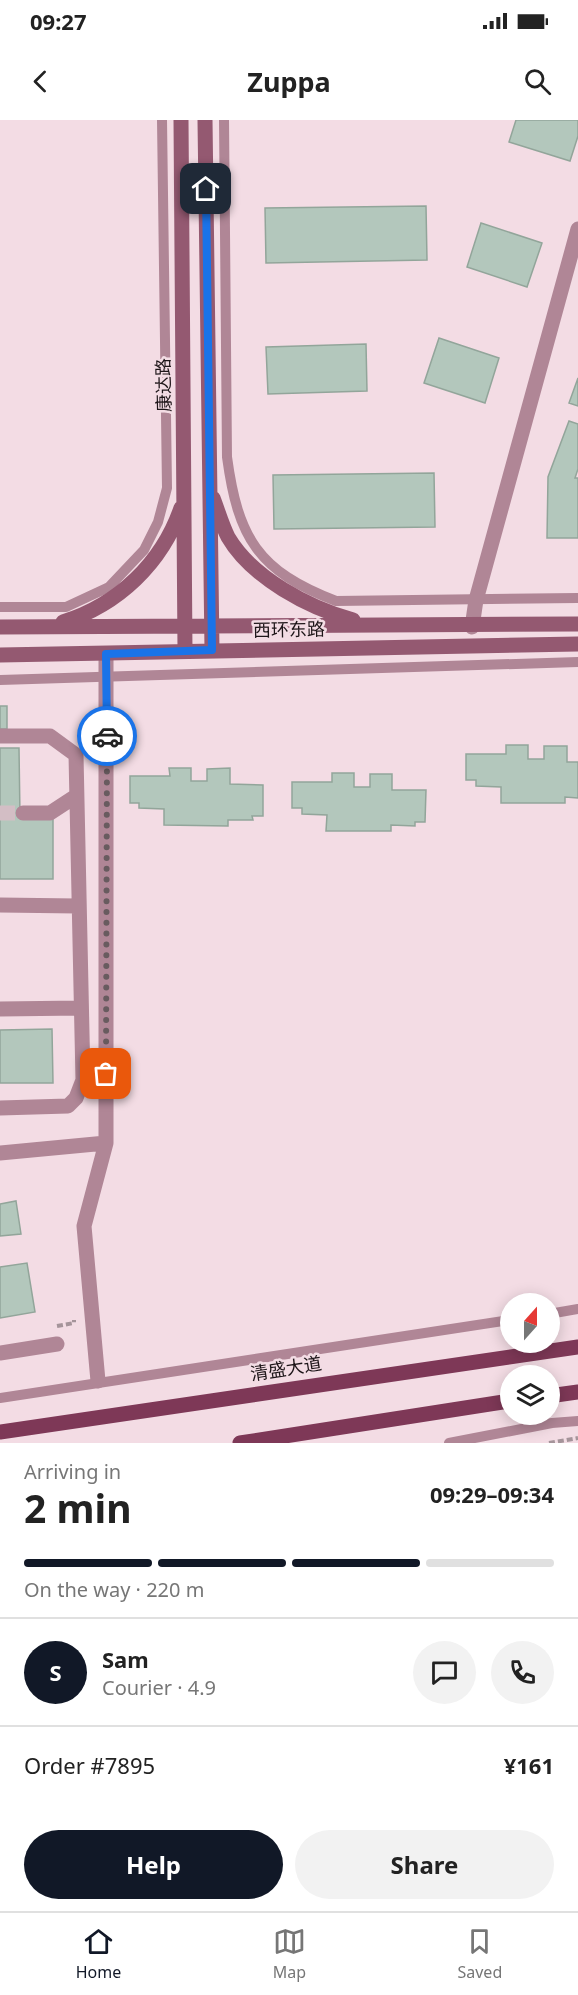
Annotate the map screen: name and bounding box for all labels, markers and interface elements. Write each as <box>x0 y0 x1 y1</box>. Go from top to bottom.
text: 09:27 <box>30 6 87 36</box>
text: Zuppa <box>247 63 331 100</box>
icon: back <box>24 65 57 98</box>
icon: search <box>521 65 554 98</box>
pin <box>180 163 231 214</box>
icon: home <box>189 172 222 205</box>
street label: 康达路 <box>151 358 175 412</box>
street label: 西环东路 <box>253 616 325 642</box>
courier <box>77 706 137 766</box>
icon: car <box>91 720 124 753</box>
pin <box>80 1048 131 1099</box>
icon: bag <box>89 1057 122 1090</box>
north arrow <box>500 1293 560 1353</box>
map controls <box>500 1293 560 1425</box>
street label: 清盛大道 <box>248 1351 323 1385</box>
button: layers <box>500 1365 560 1425</box>
text: Arriving in <box>24 1458 121 1485</box>
text: 09:29–09:34 <box>430 1479 554 1509</box>
text: 2 min <box>24 1481 131 1534</box>
text: On the way · 220 m <box>24 1576 204 1603</box>
button: chat <box>413 1641 476 1704</box>
button: phone <box>491 1641 554 1704</box>
text: Sam <box>102 1644 149 1674</box>
text: S <box>49 1657 62 1687</box>
text: Courier · 4.9 <box>102 1674 216 1701</box>
text: Order #7895 <box>24 1750 155 1780</box>
text: ¥161 <box>504 1750 554 1780</box>
button: Help <box>24 1830 283 1899</box>
button: Share <box>295 1830 554 1899</box>
tab: Home <box>76 1925 121 1983</box>
tab: Map <box>273 1925 306 1983</box>
tab: Saved <box>457 1925 502 1983</box>

